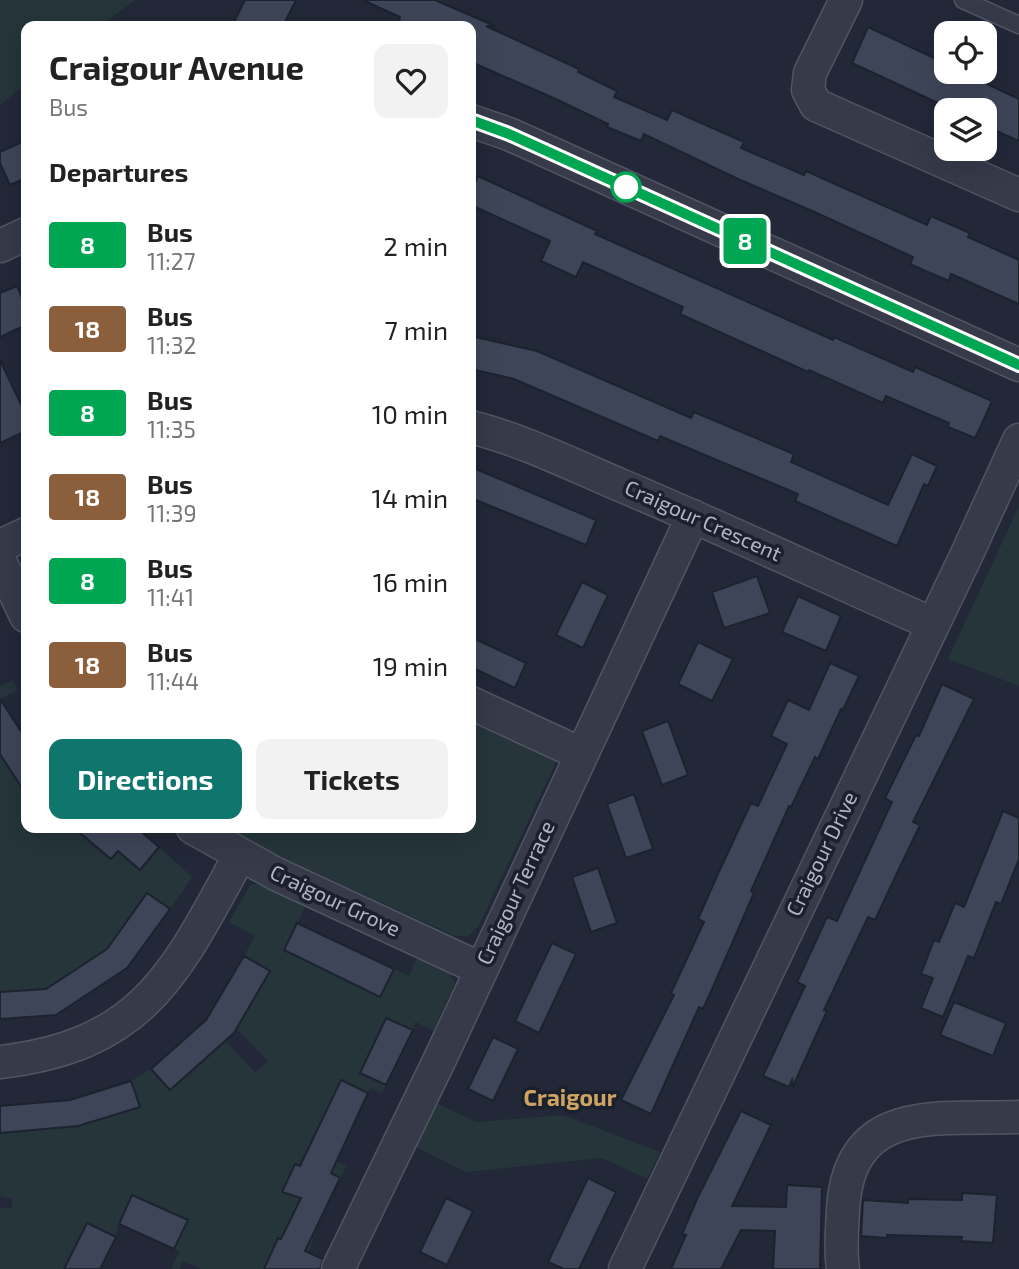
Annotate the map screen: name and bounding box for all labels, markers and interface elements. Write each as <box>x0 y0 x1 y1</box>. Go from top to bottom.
map controls <box>934 21 997 161</box>
button: locate <box>934 21 997 84</box>
button: heart <box>374 44 448 118</box>
text: Craigour Avenue <box>49 47 304 87</box>
text: Bus <box>49 93 88 121</box>
button: layers <box>934 98 997 161</box>
text: Departures <box>49 156 188 187</box>
unlabelled marker <box>611 172 641 202</box>
text: Bus <box>147 216 193 247</box>
line badge: 8 <box>722 218 768 264</box>
text: 8 <box>738 226 752 255</box>
text: 8 <box>80 230 95 259</box>
text: 2 min <box>383 230 448 261</box>
text: 11:27 <box>147 247 195 275</box>
text: Bus <box>147 300 193 331</box>
text: 18 <box>75 314 100 343</box>
text: 7 min <box>385 314 448 345</box>
text: 11:32 <box>147 331 196 359</box>
text: Bus <box>147 384 193 415</box>
text: 8 <box>80 398 95 427</box>
text: 10 min <box>372 398 448 429</box>
text: 11:35 <box>147 415 196 443</box>
text: Bus <box>147 468 193 499</box>
street label: Craigour Crescent <box>621 474 786 565</box>
text: 18 <box>75 482 100 511</box>
text: 14 min <box>372 482 448 513</box>
text: 11:39 <box>147 499 197 527</box>
text: Bus <box>147 552 193 583</box>
text: 8 <box>80 566 95 595</box>
text: 16 min <box>373 566 448 597</box>
text: 11:41 <box>147 583 194 611</box>
text: Bus <box>147 636 193 667</box>
text: 18 <box>75 650 100 679</box>
text: 19 min <box>373 650 448 681</box>
text: 11:44 <box>147 667 199 695</box>
button: Directions <box>49 739 242 819</box>
button: Tickets <box>256 739 448 819</box>
street label: Craigour Drive <box>780 787 862 920</box>
street label: Craigour Terrace <box>470 817 559 968</box>
street label: Craigour Grove <box>267 859 405 941</box>
district label: Craigour <box>523 1083 617 1111</box>

